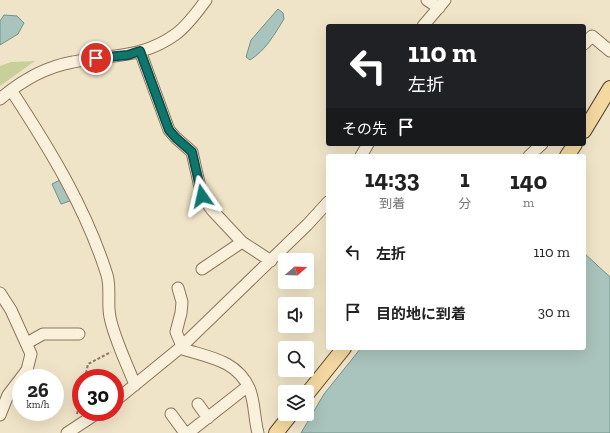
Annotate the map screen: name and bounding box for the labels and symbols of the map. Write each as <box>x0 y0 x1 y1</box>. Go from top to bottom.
pin <box>79 41 113 75</box>
position arrow <box>181 175 223 217</box>
north arrow <box>278 253 314 289</box>
speed limit sign: 30 <box>72 369 124 421</box>

